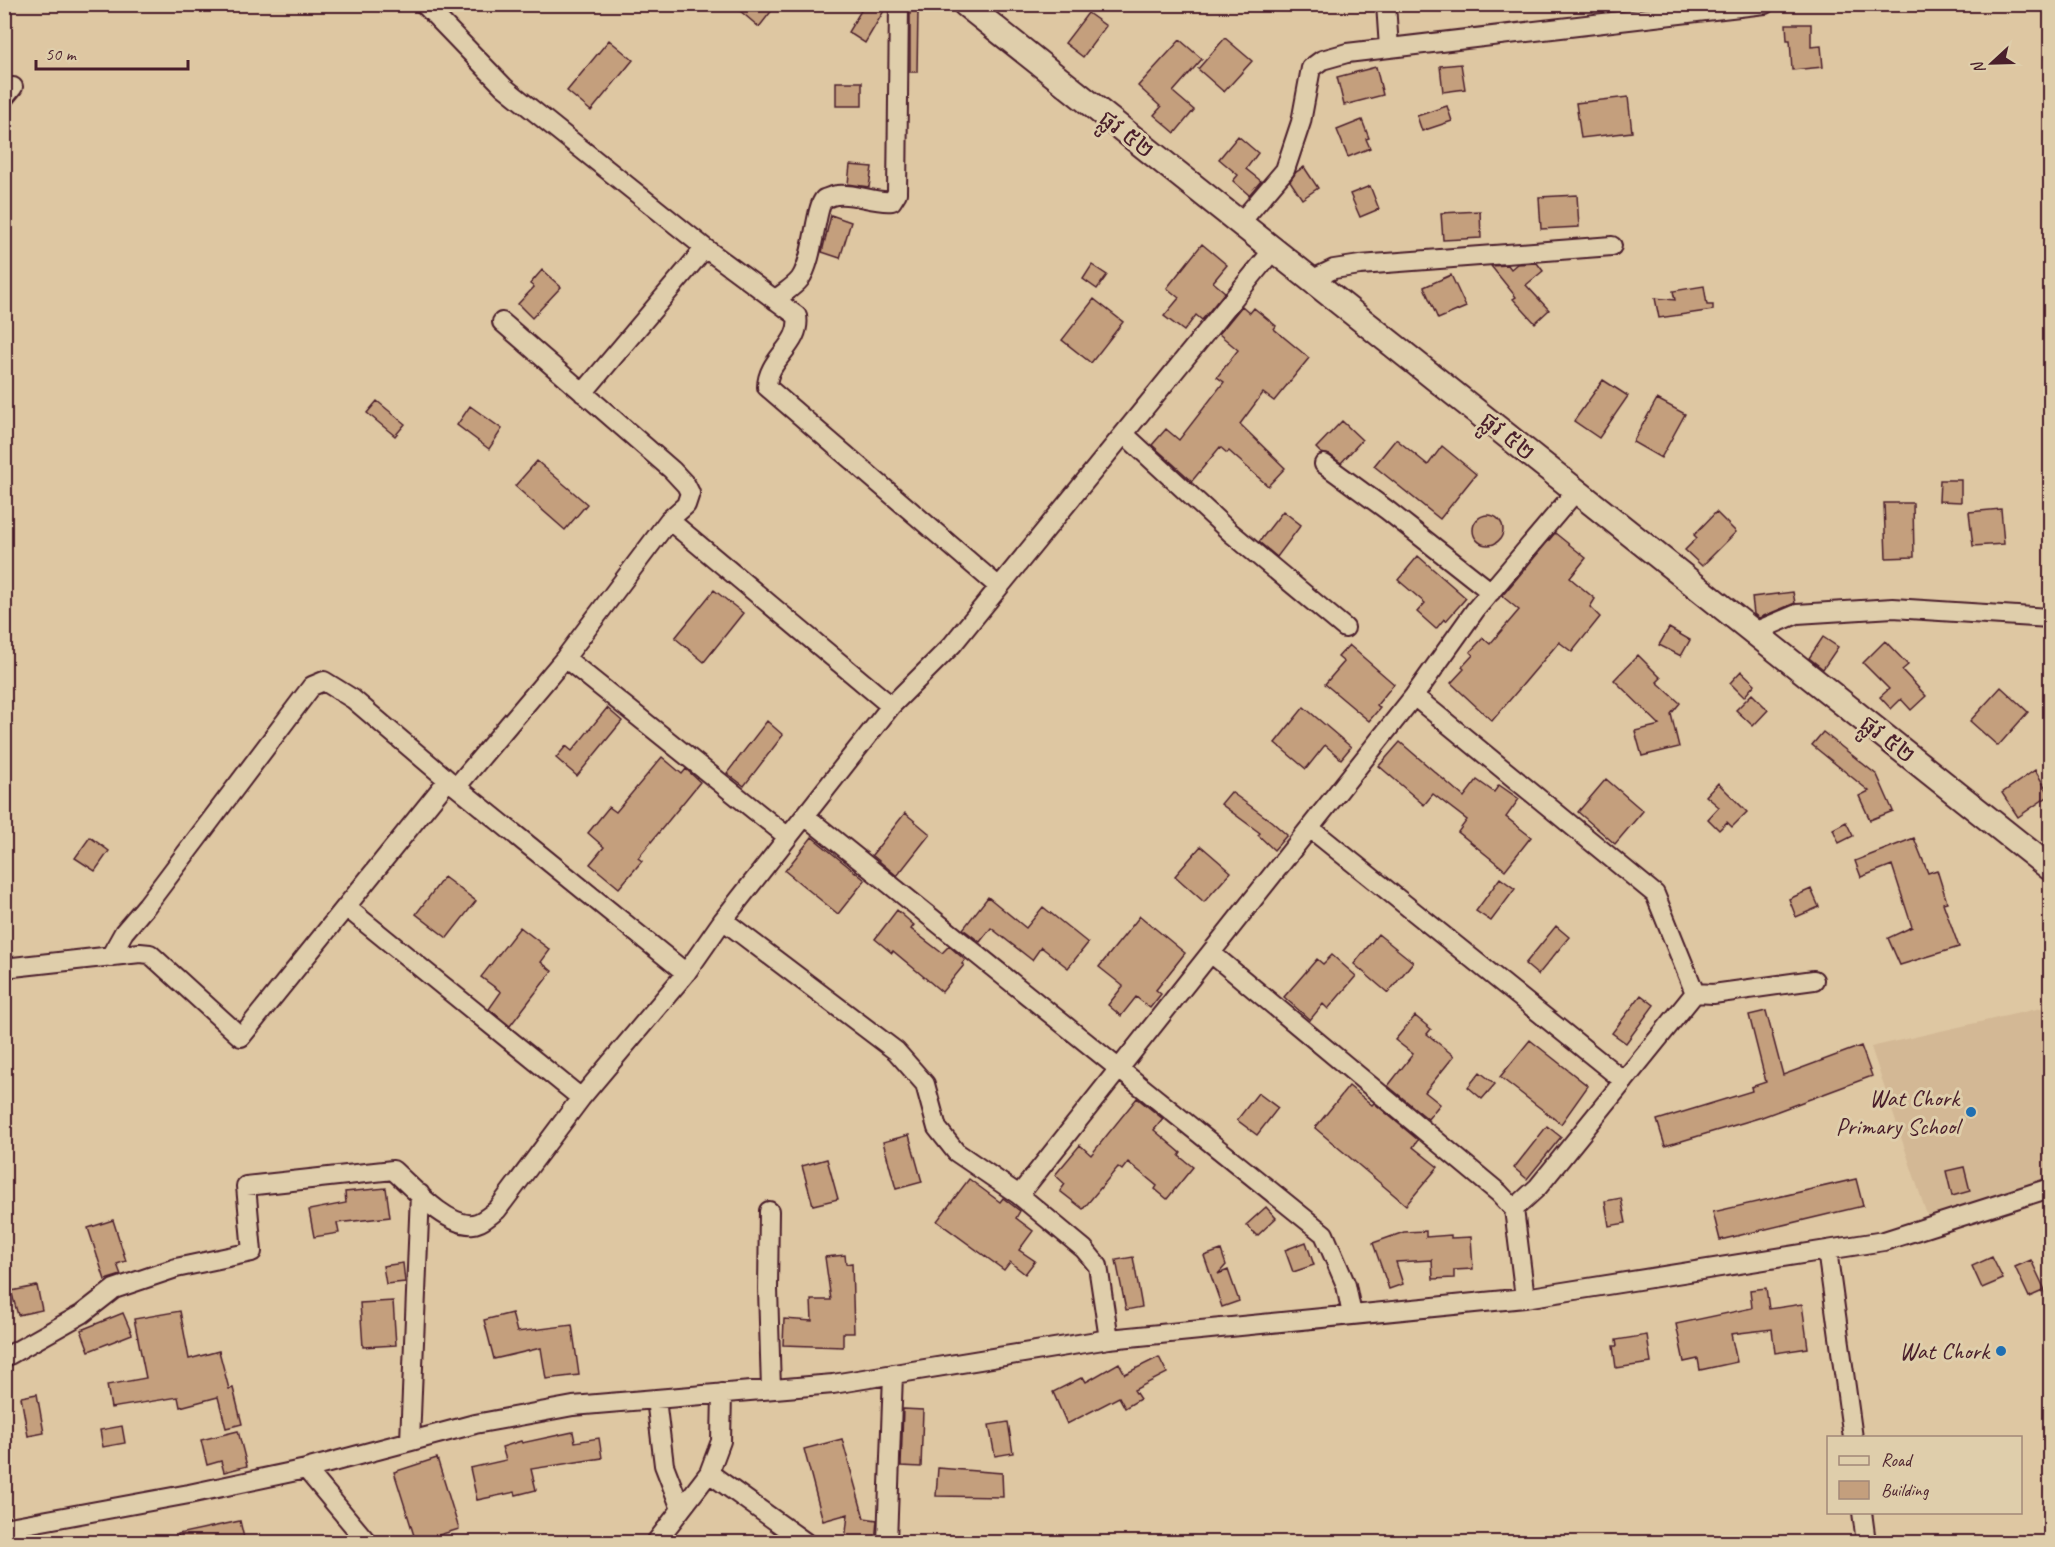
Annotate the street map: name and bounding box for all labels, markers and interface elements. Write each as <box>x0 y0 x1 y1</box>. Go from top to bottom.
scale bar <box>36 33 188 71</box>
north arrow <box>1962 33 2022 93</box>
text: 50 m <box>45 43 78 65</box>
text: N <box>1967 57 1990 77</box>
street label: ផ្លូវ ៥២ <box>1089 103 1161 171</box>
street label: ផ្លូវ ៥២ <box>1470 405 1542 473</box>
street label: ផ្លូវ ៥២ <box>1850 708 1922 776</box>
place label: Wat Chork Primary School <box>1836 1083 1963 1141</box>
marker: Wat Chork Primary School <box>1964 1105 1978 1119</box>
place label: Wat Chork <box>1899 1336 1991 1366</box>
marker: Wat Chork <box>1994 1344 2008 1358</box>
legend <box>1827 1436 2022 1514</box>
text: Road <box>1881 1449 1914 1471</box>
text: Building <box>1881 1479 1930 1501</box>

